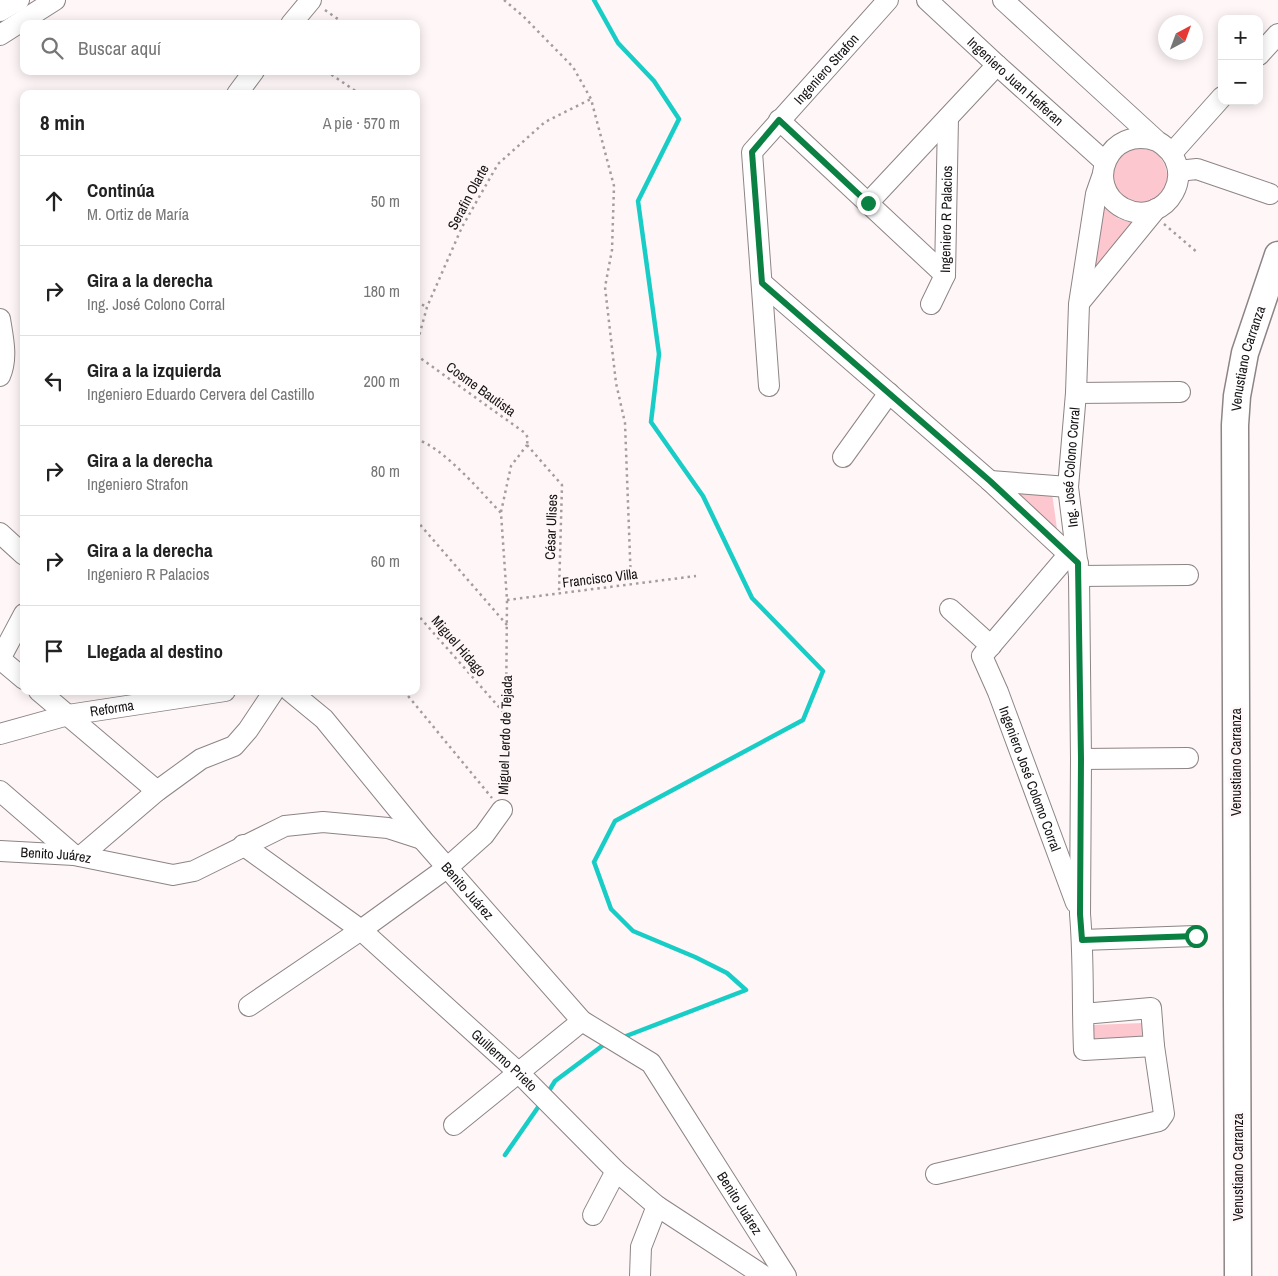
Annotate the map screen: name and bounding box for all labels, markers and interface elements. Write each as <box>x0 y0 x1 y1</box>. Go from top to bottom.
north arrow <box>1158 15 1203 60</box>
map controls <box>1218 15 1263 105</box>
button: + <box>1218 15 1263 60</box>
search box <box>20 20 420 75</box>
street label: Ingeniero Strafon <box>790 30 863 108</box>
street label: Ingeniero Juan Hefferan <box>963 33 1067 129</box>
icon: search <box>38 34 66 62</box>
text: Buscar aquí <box>78 35 161 61</box>
button: − <box>1218 60 1263 105</box>
text: 8 min <box>40 108 85 137</box>
text: A pie · 570 m <box>323 112 400 134</box>
street label: Serafin Olarte <box>443 161 493 233</box>
street label: Ingeniero R Palacios <box>936 165 956 273</box>
text: Continúa <box>87 177 155 203</box>
icon: ahead <box>40 187 68 215</box>
text: 50 m <box>371 190 400 212</box>
route end <box>857 192 880 215</box>
text: M. Ortiz de María <box>87 203 189 225</box>
text: Gira a la derecha <box>87 267 213 293</box>
icon: right <box>40 277 68 305</box>
text: 180 m <box>364 280 400 302</box>
text: Ing. José Colono Corral <box>87 293 225 315</box>
street label: Venustiano Carranza <box>1227 303 1269 412</box>
text: Gira a la izquierda <box>87 357 221 383</box>
street label: Cosme Bautista <box>443 358 520 421</box>
icon: left <box>40 367 68 395</box>
text: 200 m <box>364 370 400 392</box>
text: Ingeniero Eduardo Cervera del Castillo <box>87 383 315 405</box>
street label: Ing. José Colono Corral <box>1059 406 1084 528</box>
text: Gira a la derecha <box>87 447 213 473</box>
icon: right <box>40 457 68 485</box>
text: 80 m <box>371 460 400 482</box>
text: Ingeniero Strafon <box>87 473 188 495</box>
street label: César Ulises <box>541 494 561 560</box>
text: Gira a la derecha <box>87 537 213 563</box>
icon: right <box>40 547 68 575</box>
text: 60 m <box>371 550 400 572</box>
text: Ingeniero R Palacios <box>87 563 210 585</box>
street label: Francisco Villa <box>561 564 639 592</box>
street label: Miguel Hidago <box>428 612 490 680</box>
icon: arrive <box>40 637 68 665</box>
text: Llegada al destino <box>87 638 223 664</box>
street label: Miguel Lerdo de Tejada <box>494 674 516 795</box>
street label: Reforma <box>89 696 136 721</box>
street label: Ingeniero José Colomo Corral <box>995 704 1065 854</box>
street label: Venustiano Carranza <box>1227 707 1245 816</box>
street label: Benito Juárez <box>20 843 93 867</box>
street label: Benito Juárez <box>437 858 498 924</box>
route start <box>1185 925 1208 948</box>
street label: Guillermo Prieto <box>467 1025 541 1095</box>
street label: Venustiano Carranza <box>1229 1112 1247 1221</box>
street label: Benito Juárez <box>713 1168 767 1238</box>

